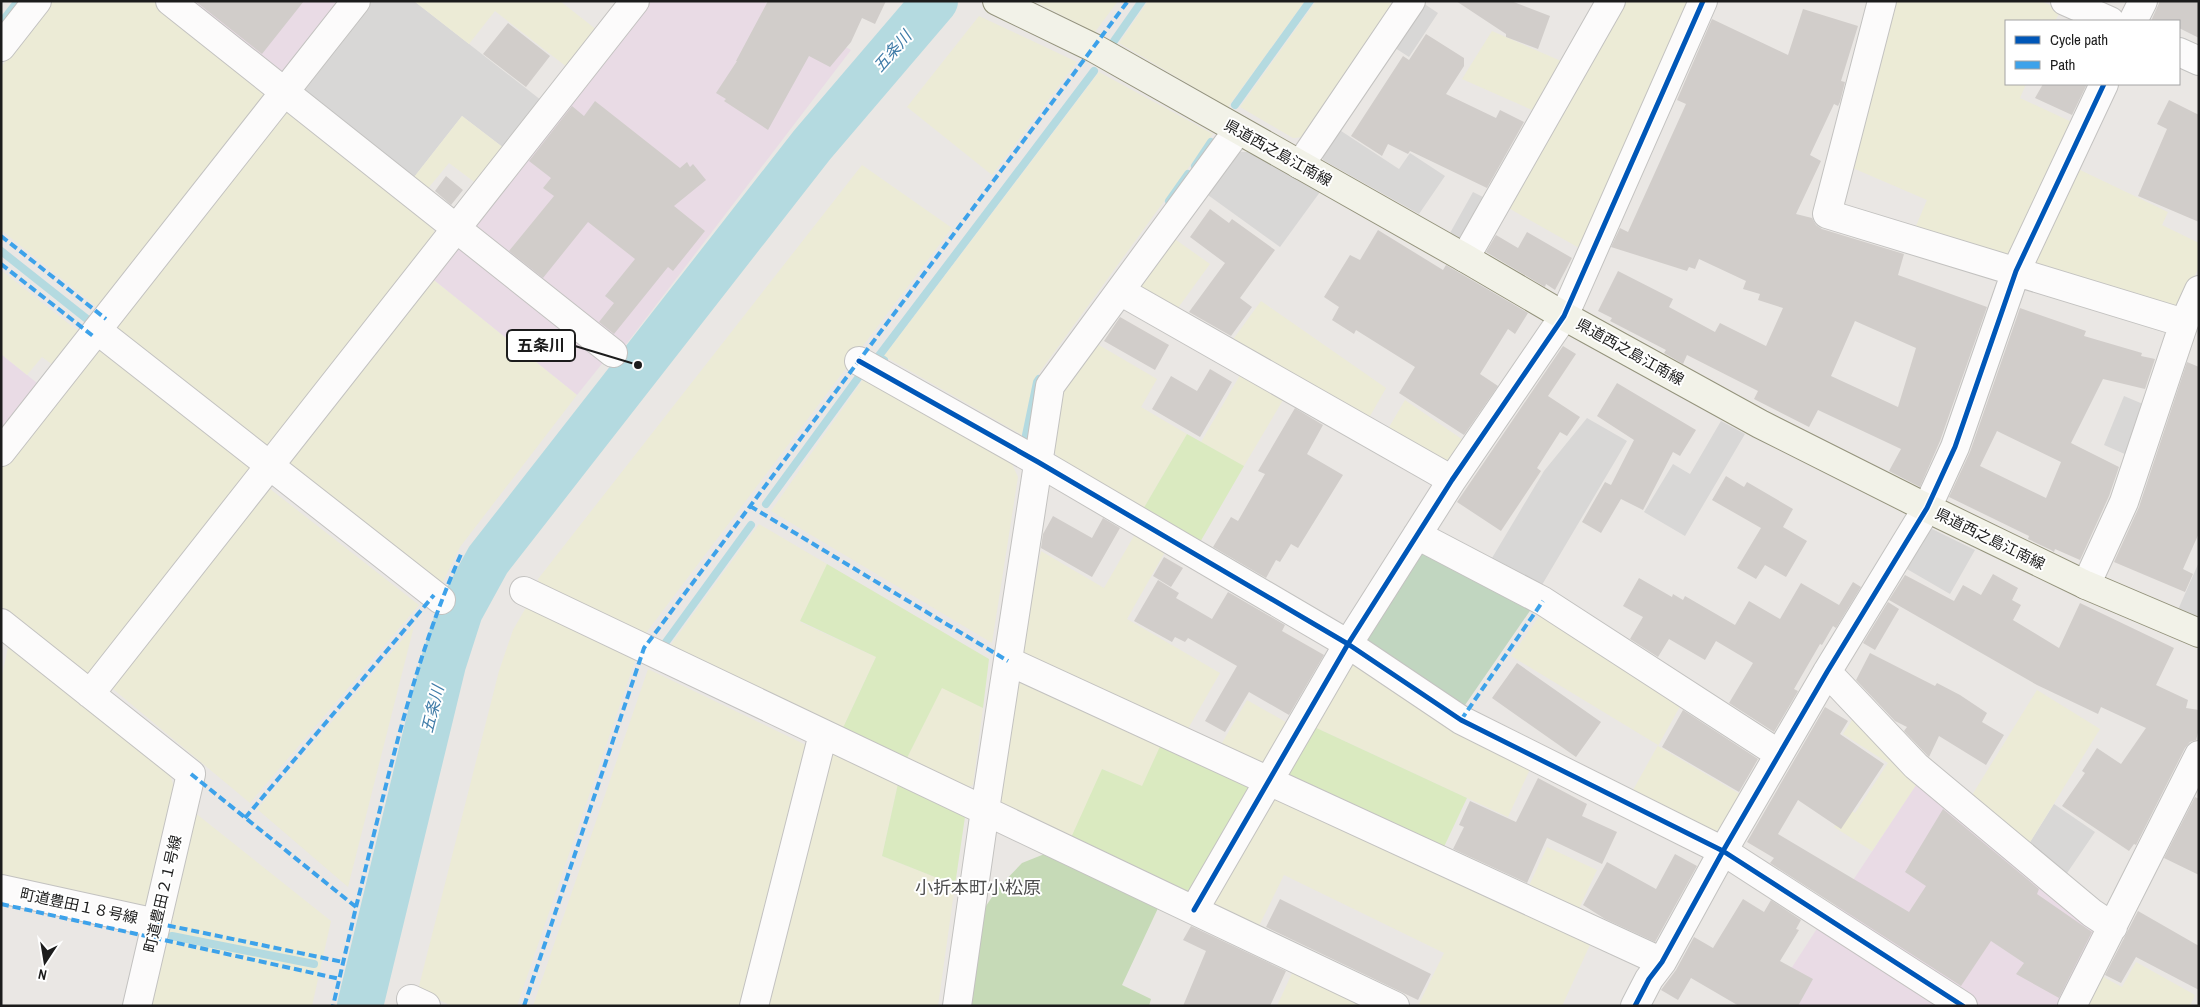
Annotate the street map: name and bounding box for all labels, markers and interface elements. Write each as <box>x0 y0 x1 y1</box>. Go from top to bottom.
legend <box>2005 20 2180 85</box>
water label: 五条川 <box>868 24 917 76</box>
text: Cycle path <box>2050 29 2108 50</box>
text: Path <box>2050 54 2075 75</box>
street label: 県道西之島江南線 <box>1221 114 1336 191</box>
street label: 県道西之島江南線 <box>1573 313 1688 390</box>
callout: 五条川 <box>507 330 575 361</box>
text: 五条川 <box>517 334 565 356</box>
street label: 県道西之島江南線 <box>1932 503 2049 574</box>
water label: 五条川 <box>416 681 449 735</box>
street label: 町道豊田２１号線 <box>139 833 186 955</box>
district label: 小折本町小松原 <box>915 875 1041 900</box>
street label: 町道豊田１８号線 <box>18 883 140 928</box>
north arrow <box>20 937 70 987</box>
text: N <box>36 965 48 984</box>

